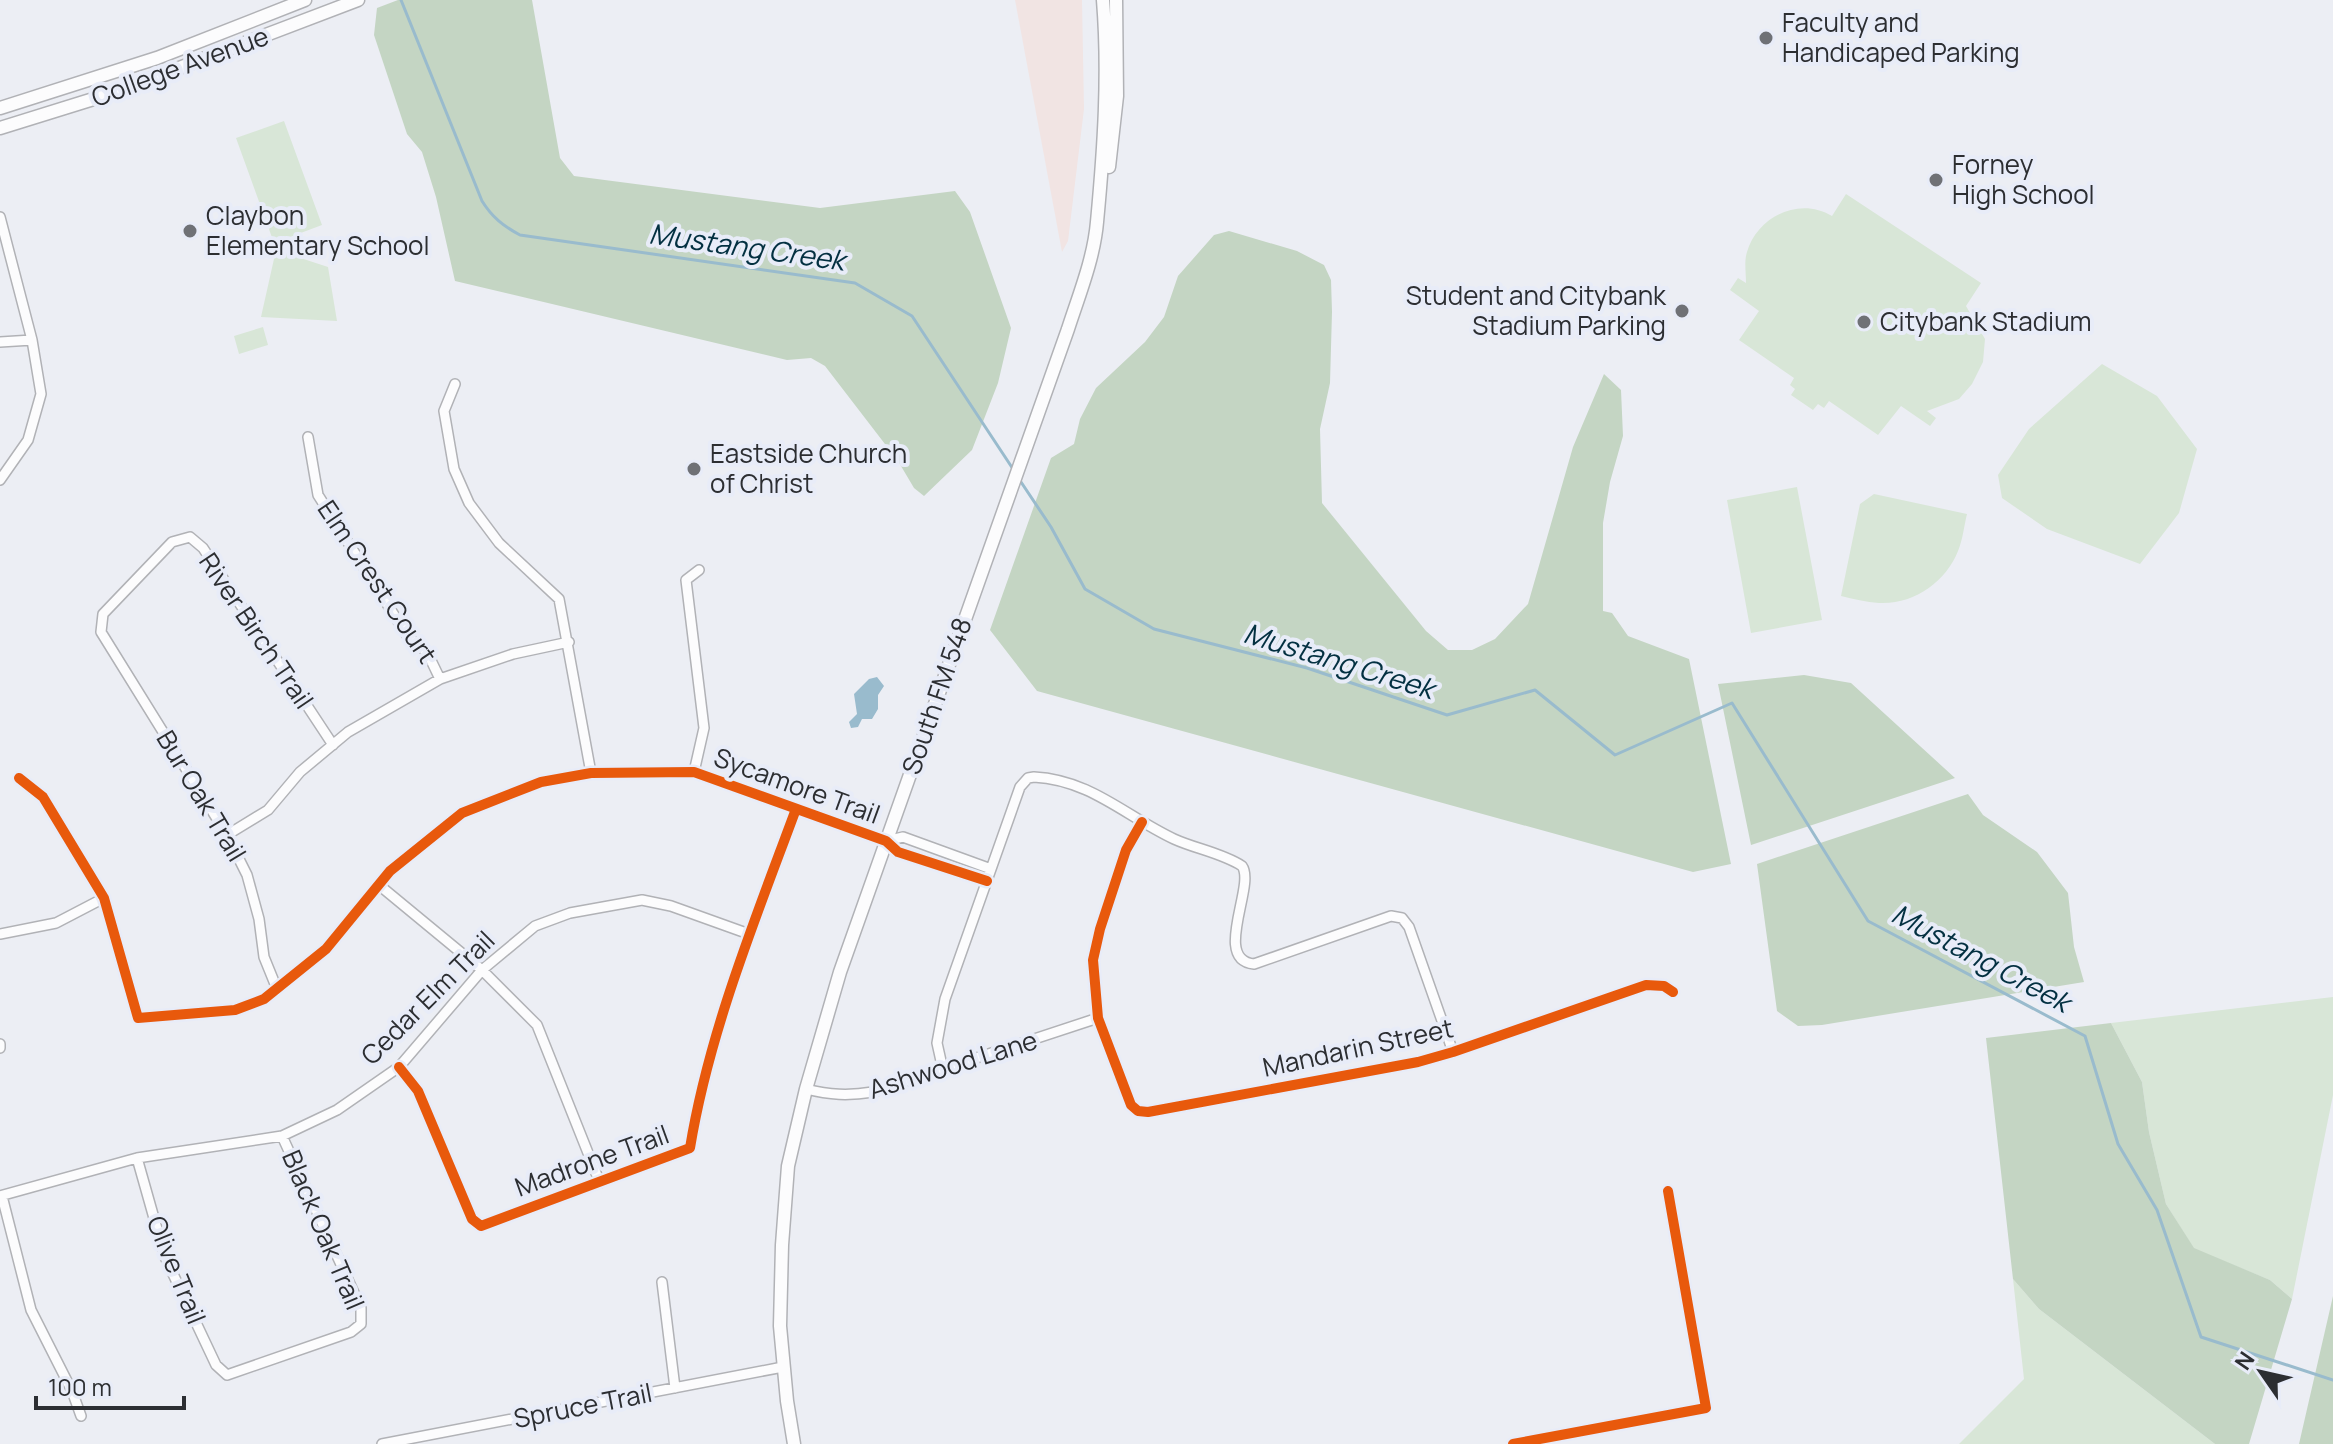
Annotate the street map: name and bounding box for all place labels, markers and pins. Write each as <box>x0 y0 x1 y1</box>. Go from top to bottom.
place label: Faculty and Handicaped Parking <box>1782 4 2020 70</box>
marker: Faculty and Handicaped Parking <box>1757 29 1775 47</box>
place label: Forney High School <box>1952 146 2095 212</box>
marker: Forney High School <box>1927 171 1945 189</box>
place label: Claybon Elementary School <box>206 197 430 263</box>
marker: Claybon Elementary School <box>181 222 199 240</box>
place label: Student and Citybank Stadium Parking <box>1406 277 1667 343</box>
marker: Student and Citybank Stadium Parking <box>1673 302 1691 320</box>
place label: Citybank Stadium <box>1880 303 2092 339</box>
marker: Citybank Stadium <box>1855 313 1873 331</box>
place label: Eastside Church of Christ <box>710 435 907 501</box>
marker: Eastside Church of Christ <box>685 460 703 478</box>

